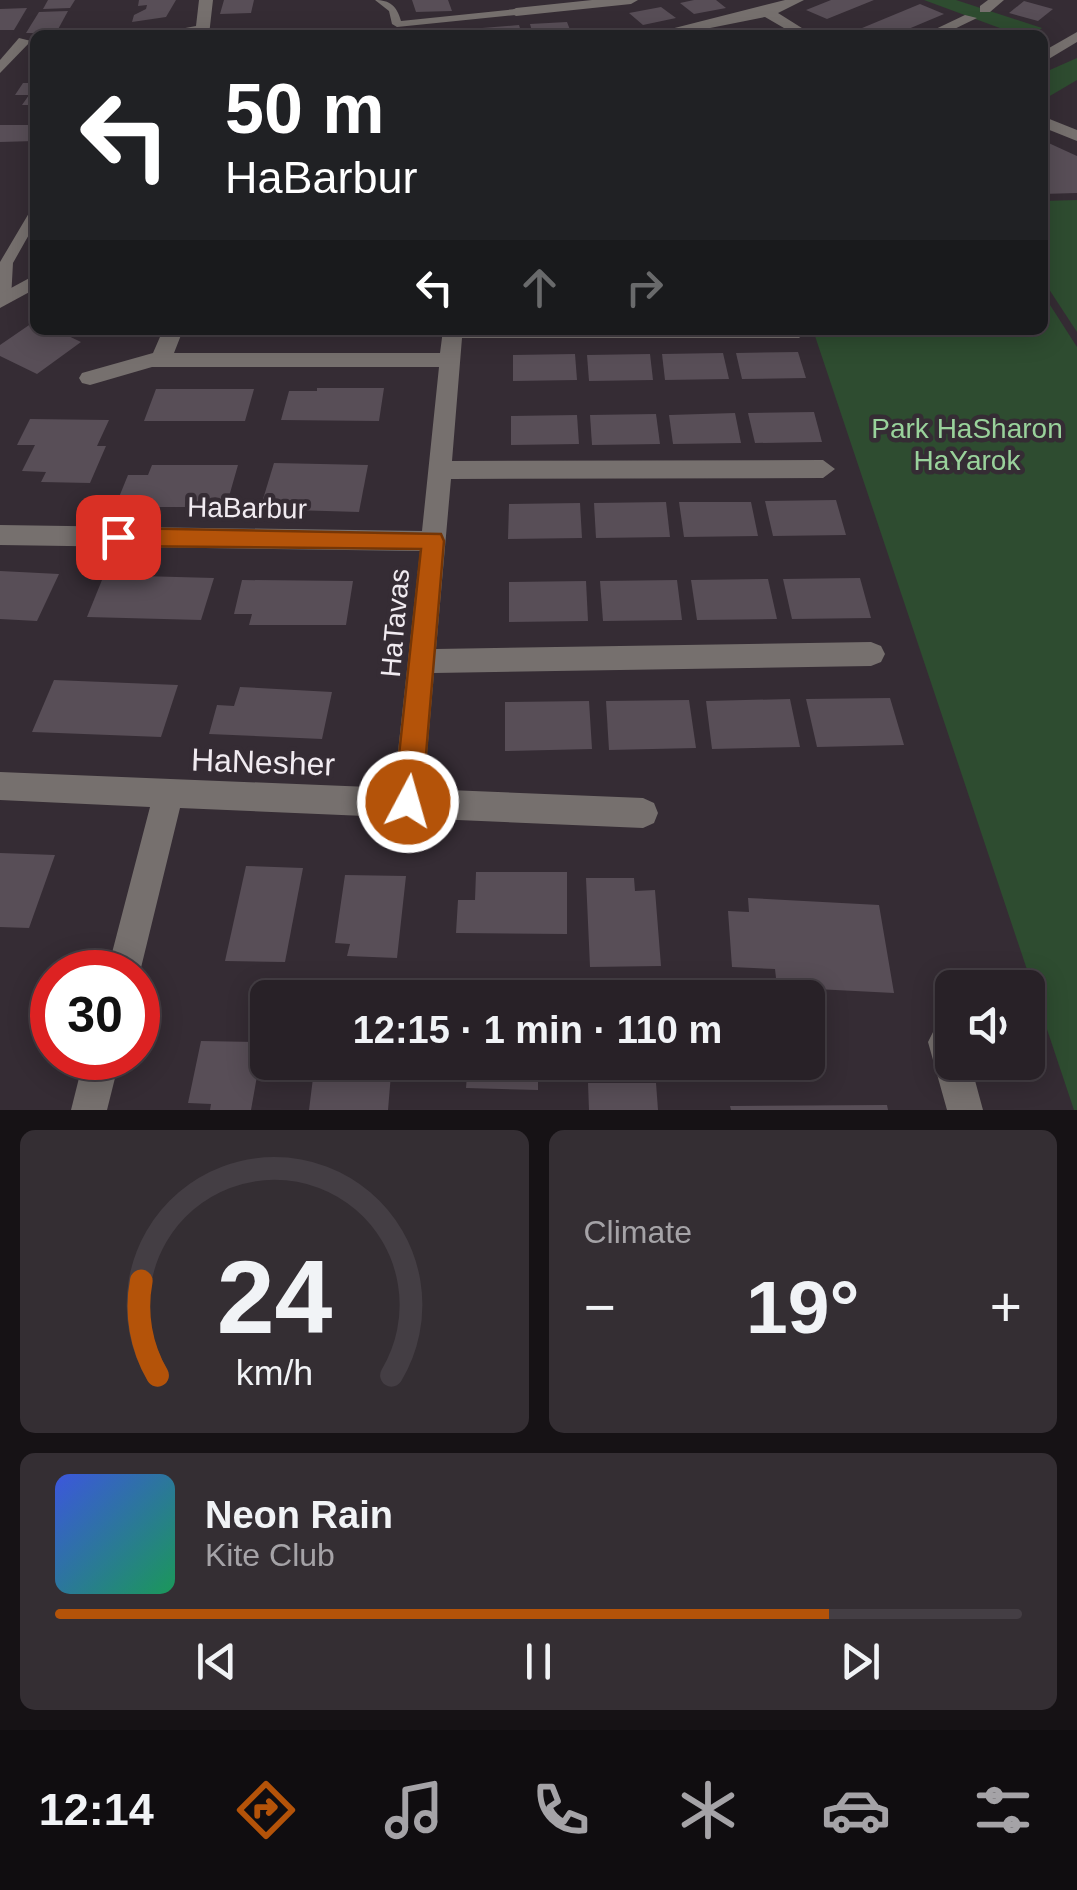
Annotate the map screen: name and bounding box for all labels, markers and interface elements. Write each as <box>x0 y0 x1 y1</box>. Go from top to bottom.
icon: left <box>60 70 190 200</box>
text: 50 m <box>225 70 385 148</box>
text: HaBarbur <box>225 152 418 203</box>
icon: left <box>407 260 462 315</box>
icon: ahead <box>512 260 567 315</box>
icon: right <box>617 260 672 315</box>
park label: Park HaSharon HaYarok <box>871 413 1063 476</box>
street label: HaBarbur <box>187 491 307 525</box>
pin <box>76 495 161 580</box>
icon: arrive <box>91 510 146 565</box>
street label: HaTavas <box>375 567 415 679</box>
street label: HaNesher <box>190 741 336 783</box>
position arrow <box>356 750 460 854</box>
speed limit sign: 30 <box>30 950 160 1080</box>
map controls <box>935 970 1045 1080</box>
button: sound <box>935 970 1045 1080</box>
text: 12:15 · 1 min · 110 m <box>353 1009 722 1051</box>
text: Climate <box>584 1214 692 1250</box>
text: 24 <box>216 1239 332 1355</box>
text: 19° <box>746 1265 859 1349</box>
text: − <box>584 1276 616 1338</box>
text: + <box>990 1276 1022 1338</box>
text: km/h <box>236 1353 313 1393</box>
text: Neon Rain <box>205 1494 393 1536</box>
text: Kite Club <box>205 1537 335 1573</box>
icon: previous <box>189 1634 244 1689</box>
icon: pause <box>511 1634 566 1689</box>
icon: next <box>833 1634 888 1689</box>
icon: directions <box>231 1775 301 1845</box>
icon: music <box>379 1775 449 1845</box>
icon: phone <box>526 1775 596 1845</box>
icon: climate <box>673 1775 743 1845</box>
icon: car <box>821 1775 891 1845</box>
icon: filters <box>968 1775 1038 1845</box>
text: 12:14 <box>39 1784 154 1835</box>

